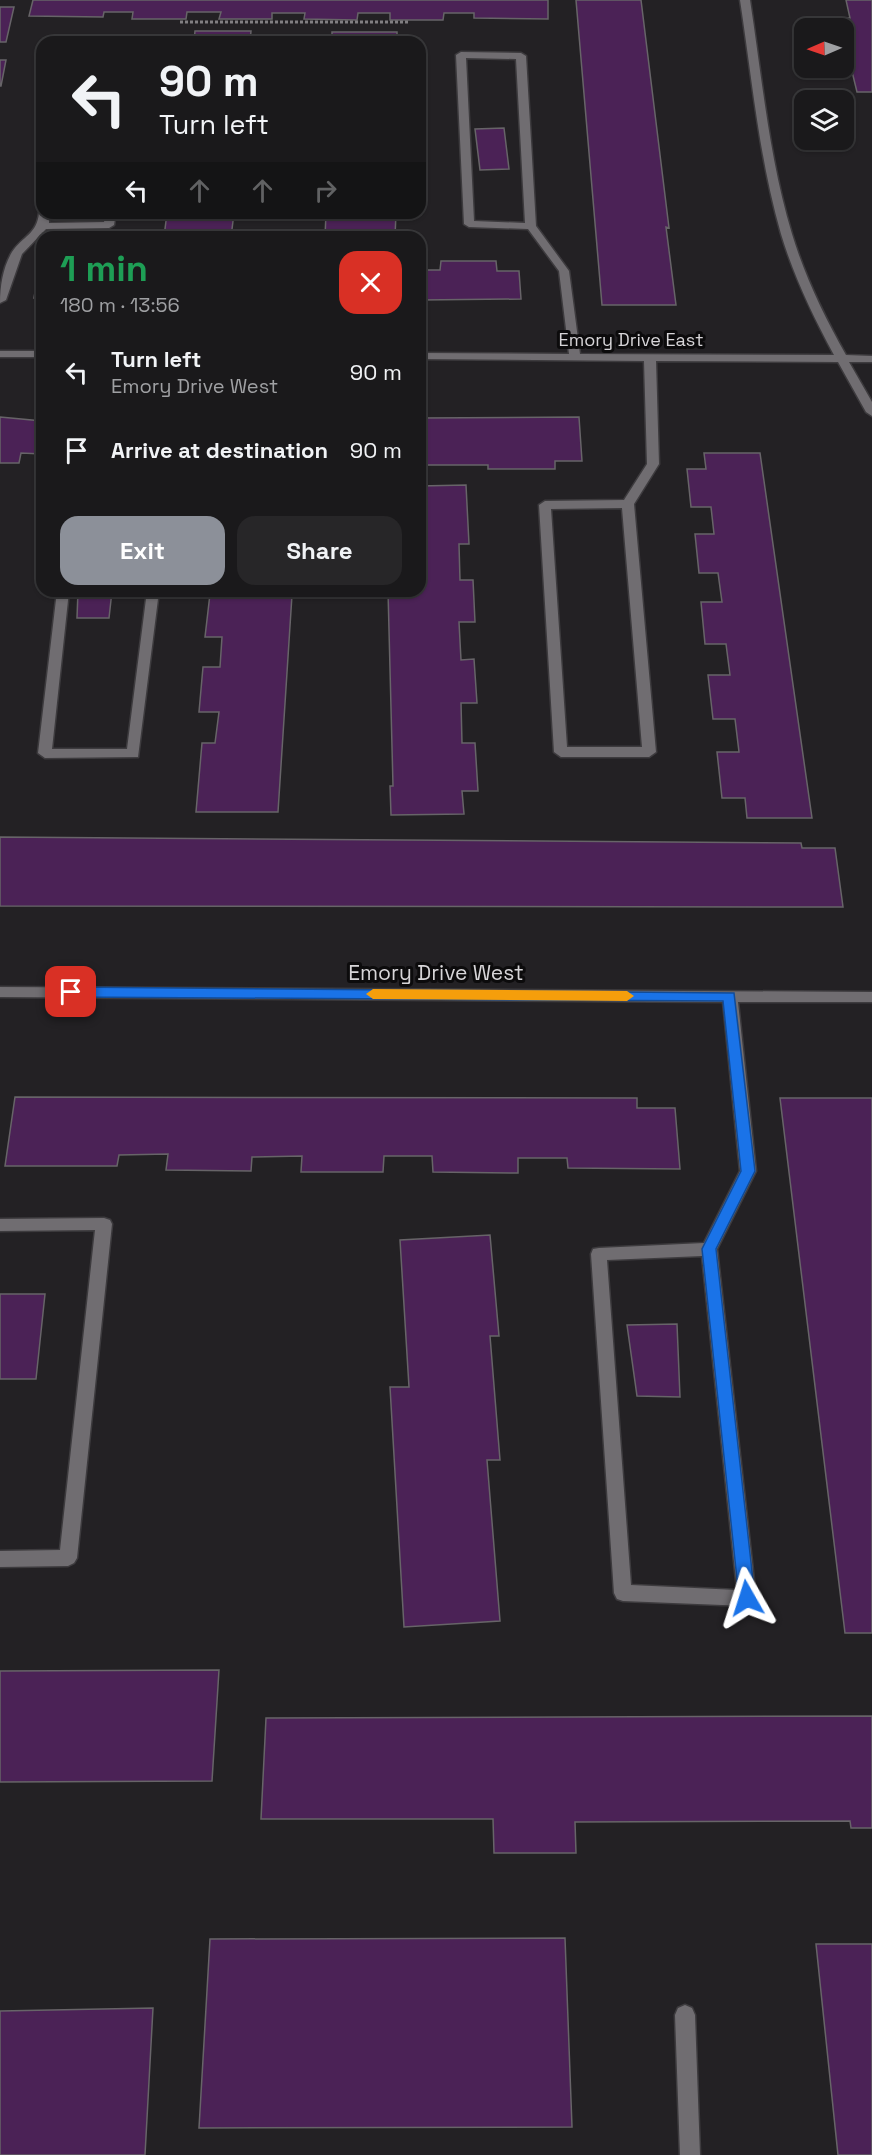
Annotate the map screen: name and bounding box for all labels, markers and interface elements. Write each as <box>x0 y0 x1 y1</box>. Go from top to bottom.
north arrow <box>794 18 854 78</box>
map controls <box>794 18 854 150</box>
text: 90 m <box>159 55 259 108</box>
icon: left <box>60 60 138 138</box>
button: layers <box>794 90 854 150</box>
text: Turn left <box>159 107 269 142</box>
icon: left <box>120 174 153 207</box>
icon: ahead <box>183 174 216 207</box>
icon: ahead <box>246 174 279 207</box>
icon: right <box>309 174 342 207</box>
text: 1 min <box>60 246 148 292</box>
button: close <box>339 251 402 314</box>
text: 180 m · 13:56 <box>60 292 180 318</box>
street label: Emory Drive East <box>559 328 703 351</box>
text: Turn left <box>111 345 201 373</box>
icon: left <box>60 356 93 389</box>
text: 90 m <box>350 358 402 386</box>
text: Emory Drive West <box>111 373 278 399</box>
icon: arrive <box>60 434 93 467</box>
text: Arrive at destination <box>111 436 328 464</box>
text: 90 m <box>350 436 402 464</box>
button: Exit <box>60 516 225 585</box>
button: Share <box>237 516 402 585</box>
street label: Emory Drive West <box>348 959 524 986</box>
pin <box>45 966 96 1017</box>
icon: arrive <box>54 975 87 1008</box>
position arrow <box>715 1566 779 1630</box>

